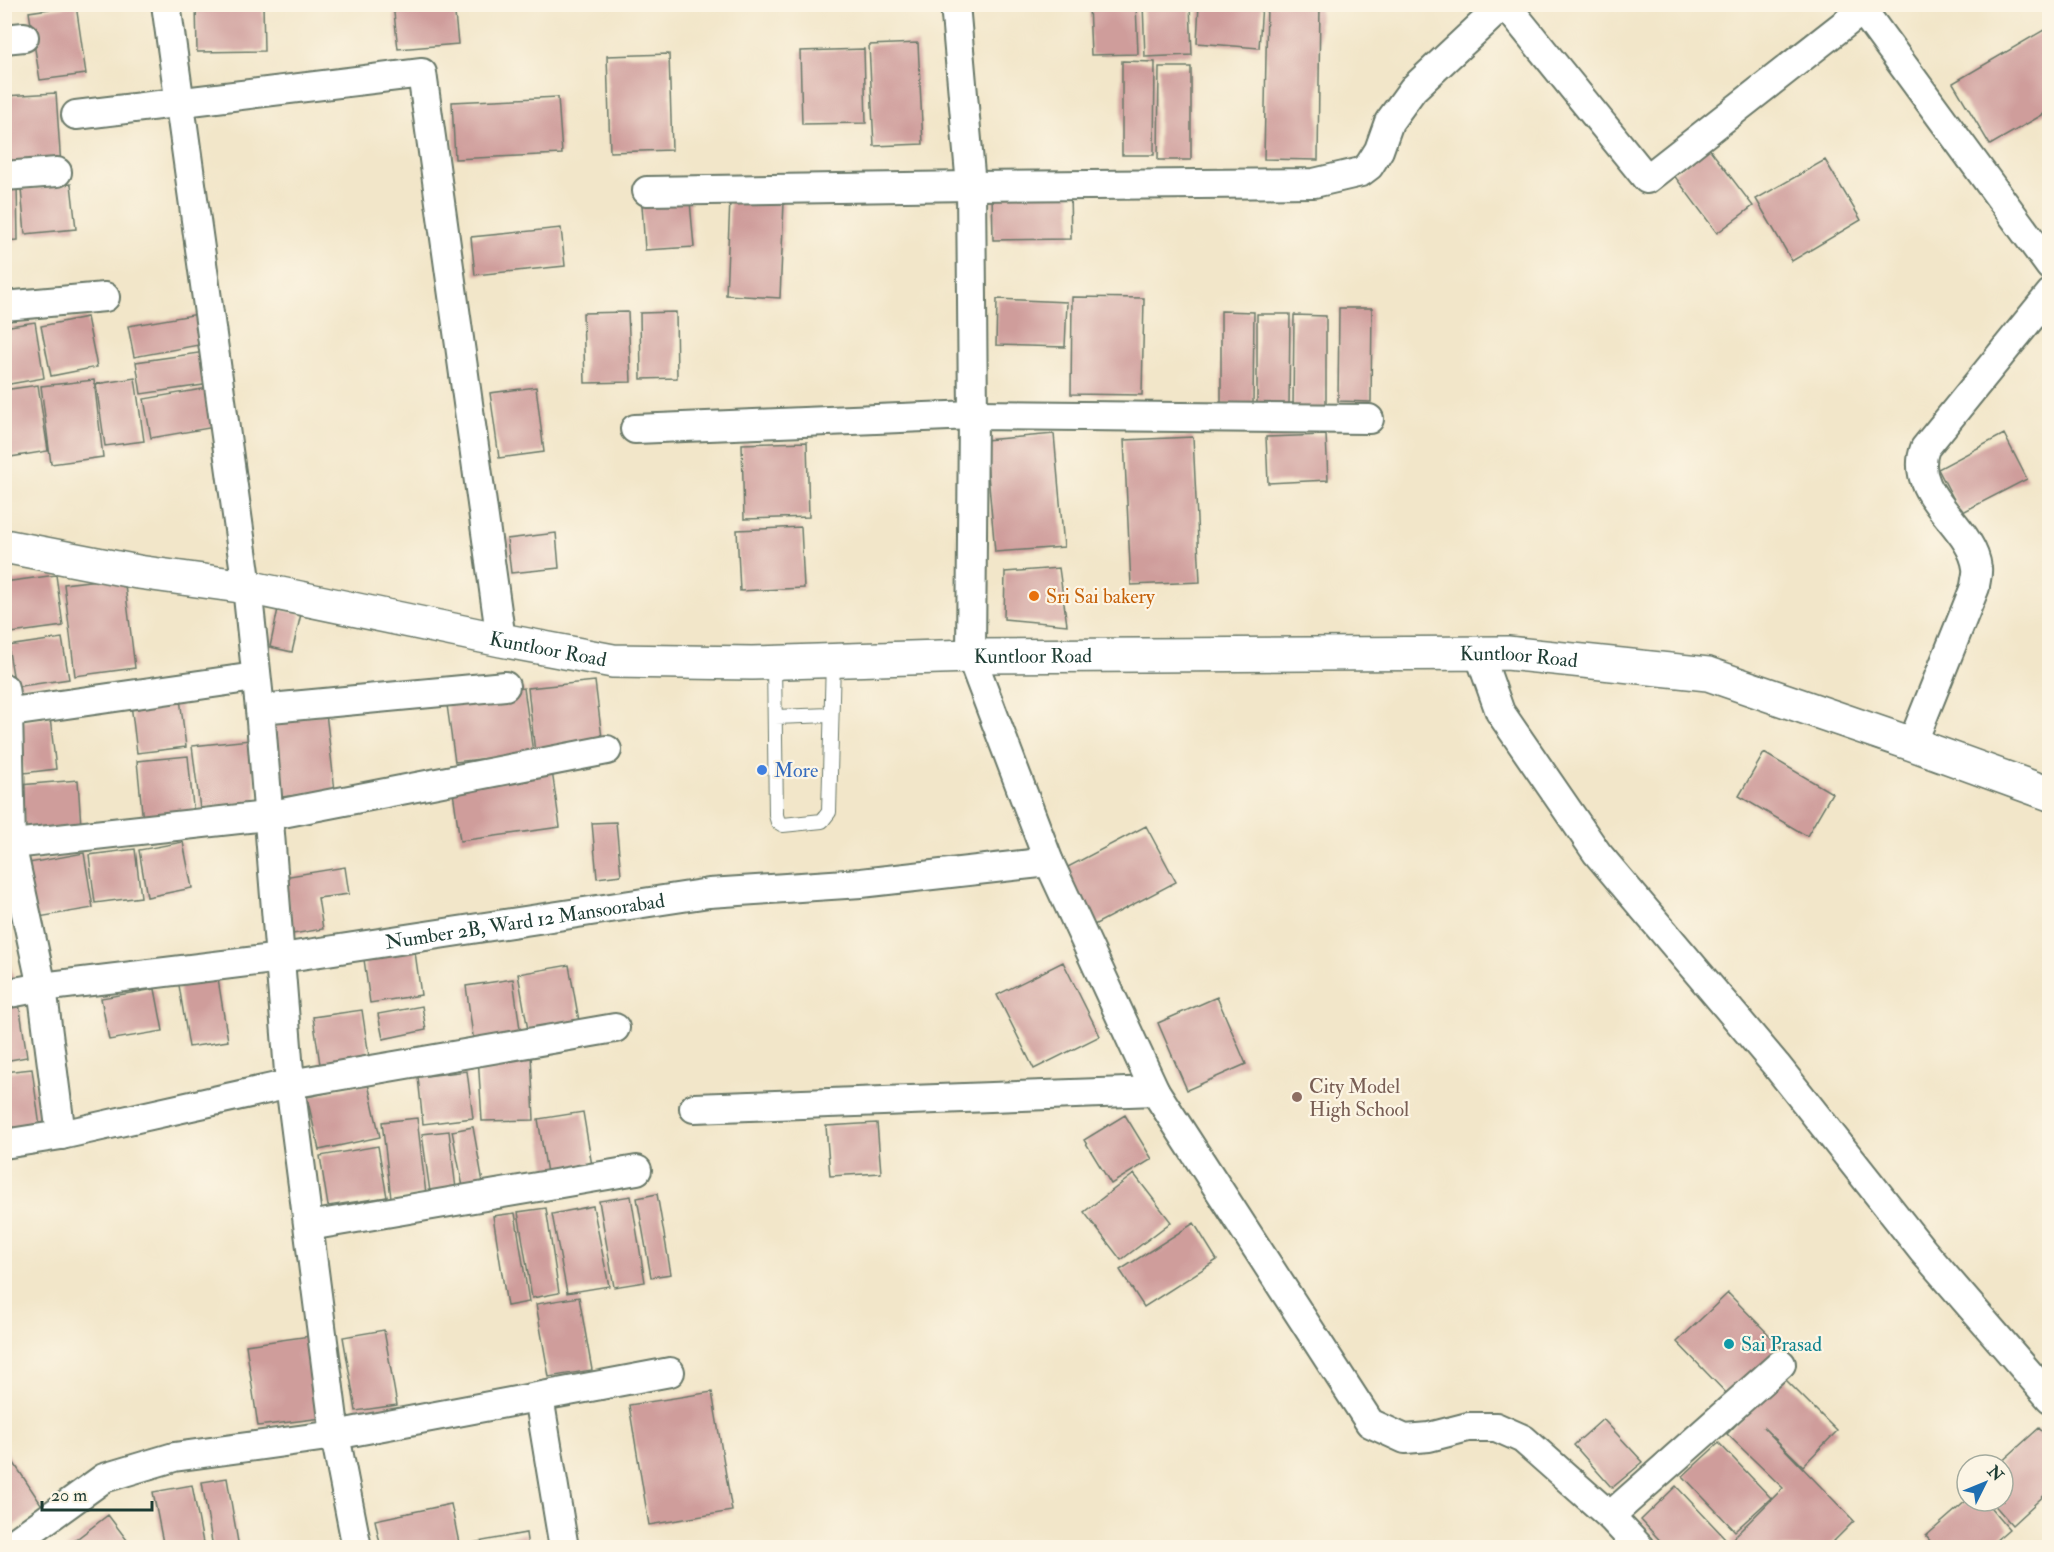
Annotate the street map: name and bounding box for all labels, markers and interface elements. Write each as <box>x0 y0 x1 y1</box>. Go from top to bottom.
place label: Sri Sai bakery <box>1046 584 1156 609</box>
marker: Sri Sai bakery <box>1027 589 1041 603</box>
street label: Kuntloor Road <box>487 625 609 672</box>
street label: Kuntloor Road <box>1460 640 1579 673</box>
street label: Kuntloor Road <box>974 643 1092 668</box>
place label: More <box>774 758 818 783</box>
marker: More <box>755 763 769 777</box>
street label: Number 2B, Ward 12 Mansoorabad <box>383 887 666 955</box>
place label: City Model High School <box>1309 1074 1409 1122</box>
marker: City Model High School <box>1290 1090 1304 1104</box>
place label: Sai Prasad <box>1741 1332 1822 1357</box>
marker: Sai Prasad <box>1722 1337 1736 1351</box>
north arrow <box>1955 1453 2015 1513</box>
text: N <box>1982 1461 2008 1486</box>
scale bar <box>42 1474 152 1512</box>
text: 20 m <box>51 1484 87 1507</box>

